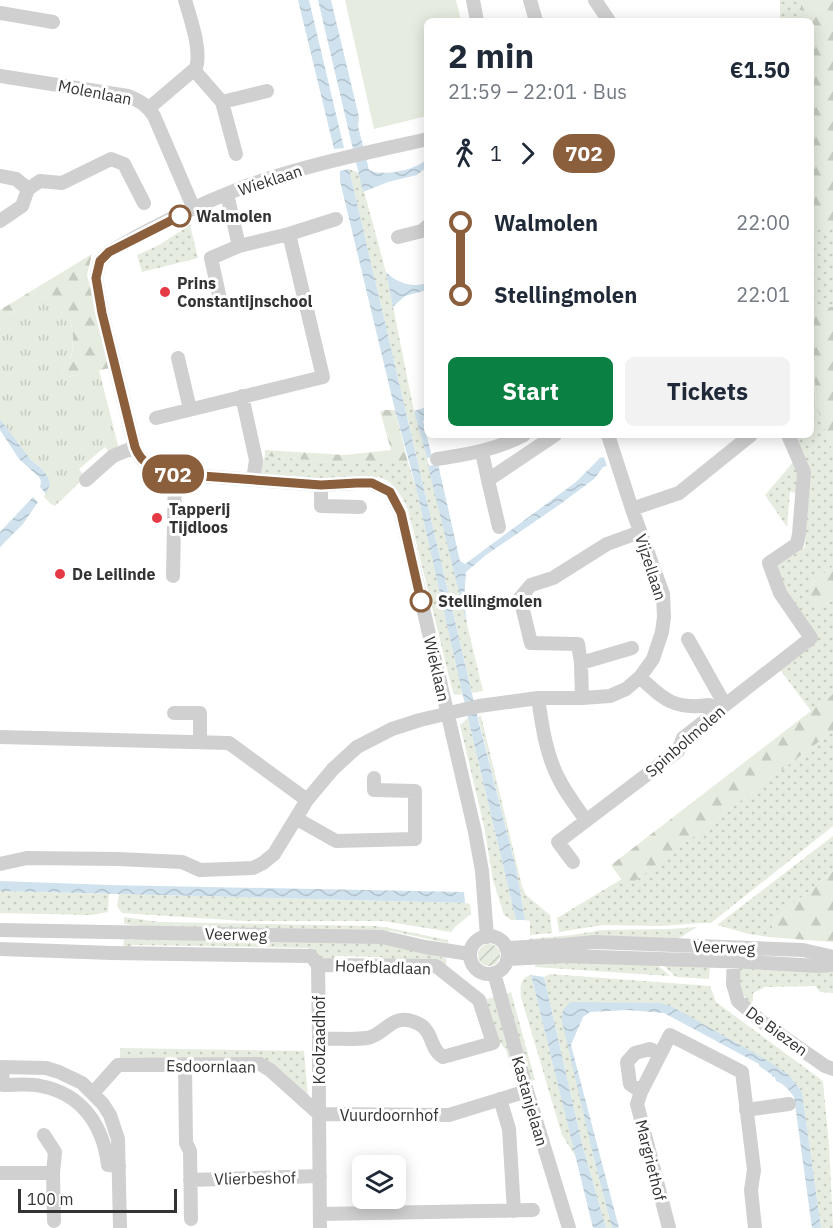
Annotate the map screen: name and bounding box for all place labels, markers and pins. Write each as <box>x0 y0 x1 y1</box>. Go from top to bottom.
marker: Walmolen <box>169 205 191 227</box>
place label: Walmolen <box>196 206 272 226</box>
place label: Prins Constantijnschool <box>177 273 312 311</box>
marker: Prins Constantijnschool <box>158 285 172 299</box>
place label: Tapperij Tijdloos <box>169 499 230 537</box>
marker: Tapperij Tijdloos <box>150 511 164 525</box>
place label: De Leilinde <box>72 564 156 584</box>
marker: De Leilinde <box>53 567 67 581</box>
marker: Stellingmolen <box>410 590 432 612</box>
place label: Stellingmolen <box>438 591 542 611</box>

